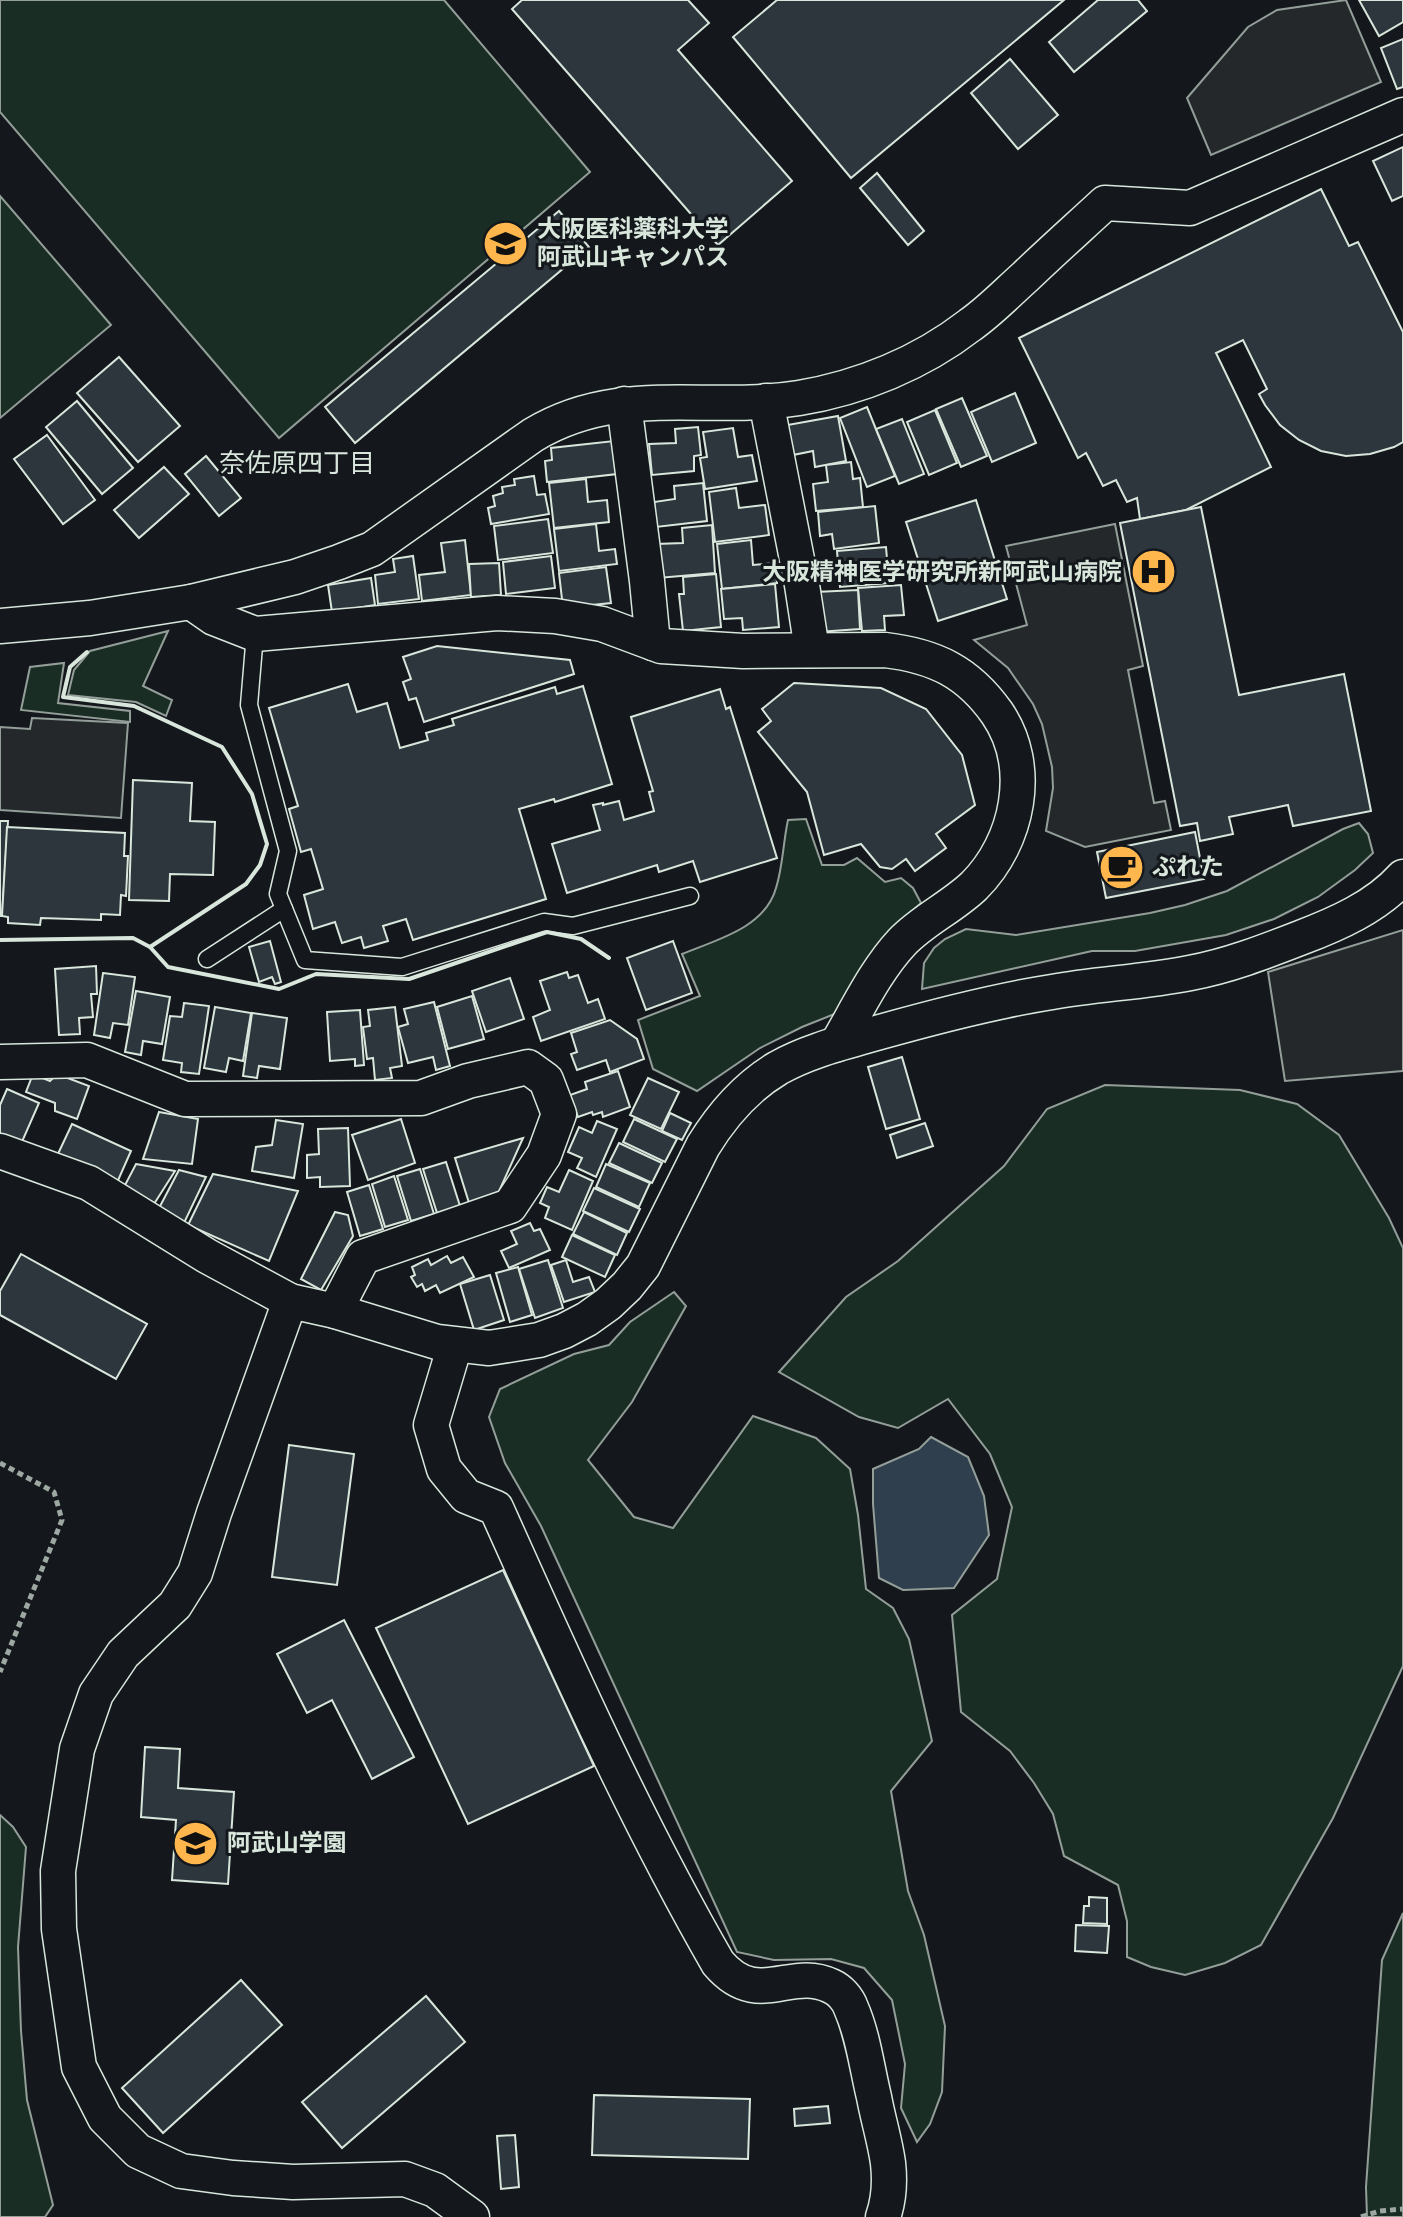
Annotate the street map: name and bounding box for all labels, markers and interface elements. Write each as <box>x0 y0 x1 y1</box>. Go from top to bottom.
place label: 大阪医科薬科大学 阿武山キャンパス <box>537 211 729 274</box>
school or university icon: 大阪医科薬科大学 阿武山キャンパス <box>482 219 530 267</box>
district label: 奈佐原四丁目 <box>219 444 375 482</box>
hospital icon: 大阪精神医学研究所新阿武山病院 <box>1129 548 1177 596</box>
place label: 大阪精神医学研究所新阿武山病院 <box>762 554 1122 589</box>
cafe icon: ぷれた <box>1097 843 1145 891</box>
place label: ぷれた <box>1152 849 1224 884</box>
school or university icon: 阿武山学園 <box>172 1819 220 1867</box>
place label: 阿武山学園 <box>227 1825 347 1860</box>

